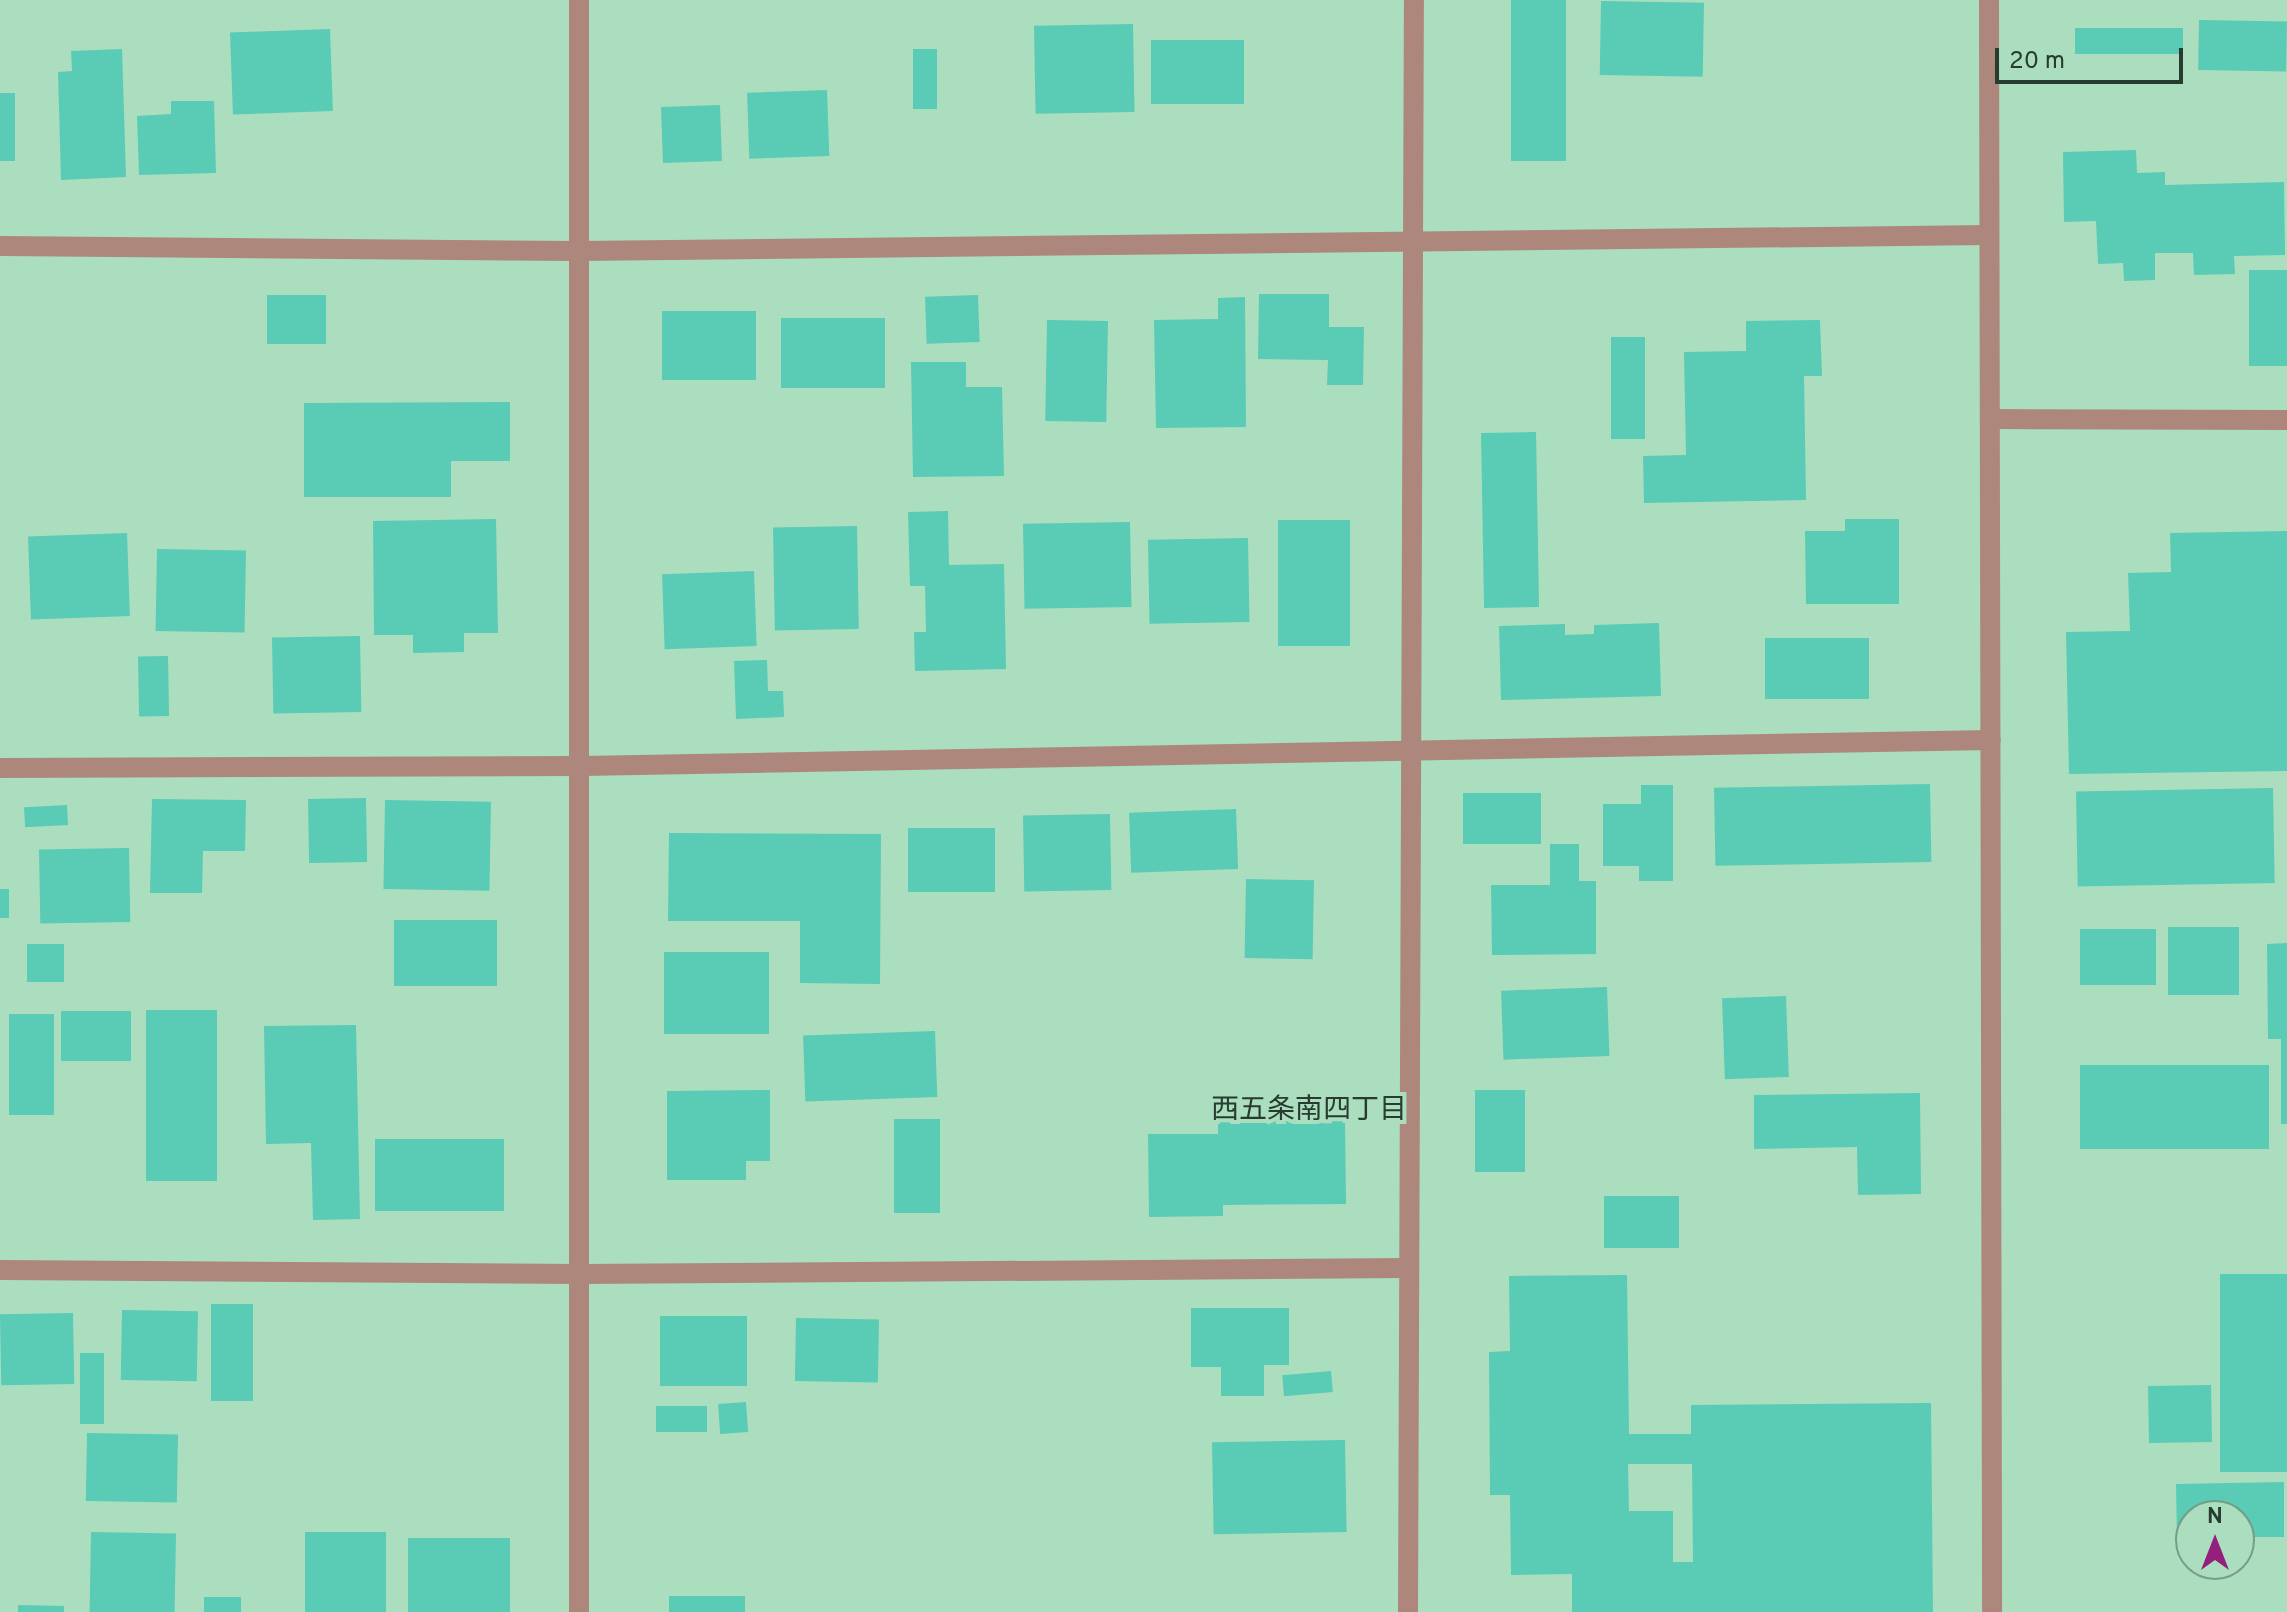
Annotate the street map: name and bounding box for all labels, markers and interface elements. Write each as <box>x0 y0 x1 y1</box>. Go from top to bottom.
scale bar <box>1999 32 2187 82</box>
text: 20 m <box>2009 47 2065 77</box>
district label: 西五条南四丁目 <box>1211 1094 1407 1128</box>
north arrow <box>2175 1500 2255 1580</box>
text: N <box>2207 1504 2223 1531</box>

